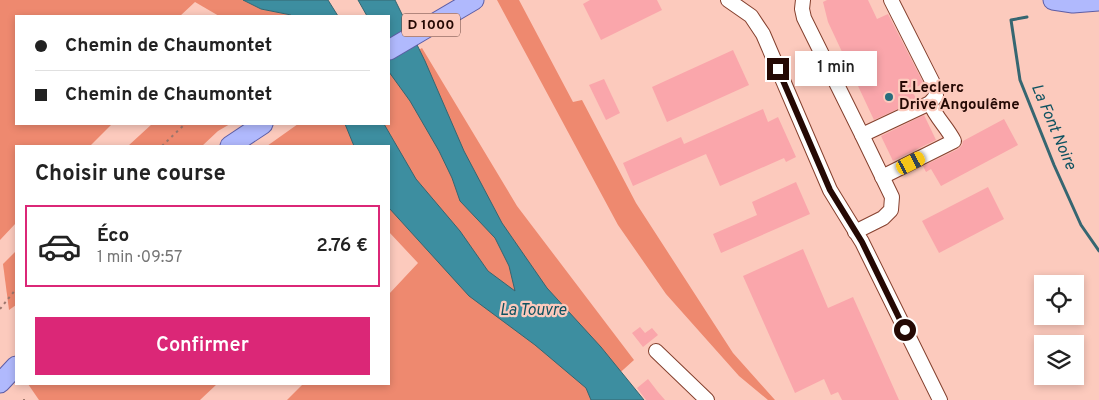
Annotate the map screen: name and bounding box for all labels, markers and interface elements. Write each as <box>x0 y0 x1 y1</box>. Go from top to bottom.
road number: D 1000 <box>402 14 460 36</box>
text: Chemin de Chaumontet <box>65 34 272 58</box>
callout: 1 min <box>796 52 878 86</box>
route end <box>767 58 789 80</box>
text: 1 min <box>817 58 855 78</box>
place label: E.Leclerc Drive Angoulême <box>899 79 1020 115</box>
water label: La Font Noire <box>1026 81 1080 174</box>
text: Chemin de Chaumontet <box>65 83 272 107</box>
marker: E.Leclerc Drive Angoulême <box>883 91 895 103</box>
car <box>894 150 927 176</box>
text: Choisir une course <box>35 161 226 188</box>
icon: car <box>37 224 82 269</box>
text: Éco <box>97 224 129 248</box>
text: 2.76 € <box>316 234 368 258</box>
text: 1 min · 09:57 <box>97 248 182 268</box>
map controls <box>1034 275 1084 385</box>
button: locate <box>1034 275 1084 325</box>
water label: La Touvre <box>500 301 567 321</box>
button: Confirmer <box>35 317 370 375</box>
route start <box>894 319 916 341</box>
button: layers <box>1034 335 1084 385</box>

